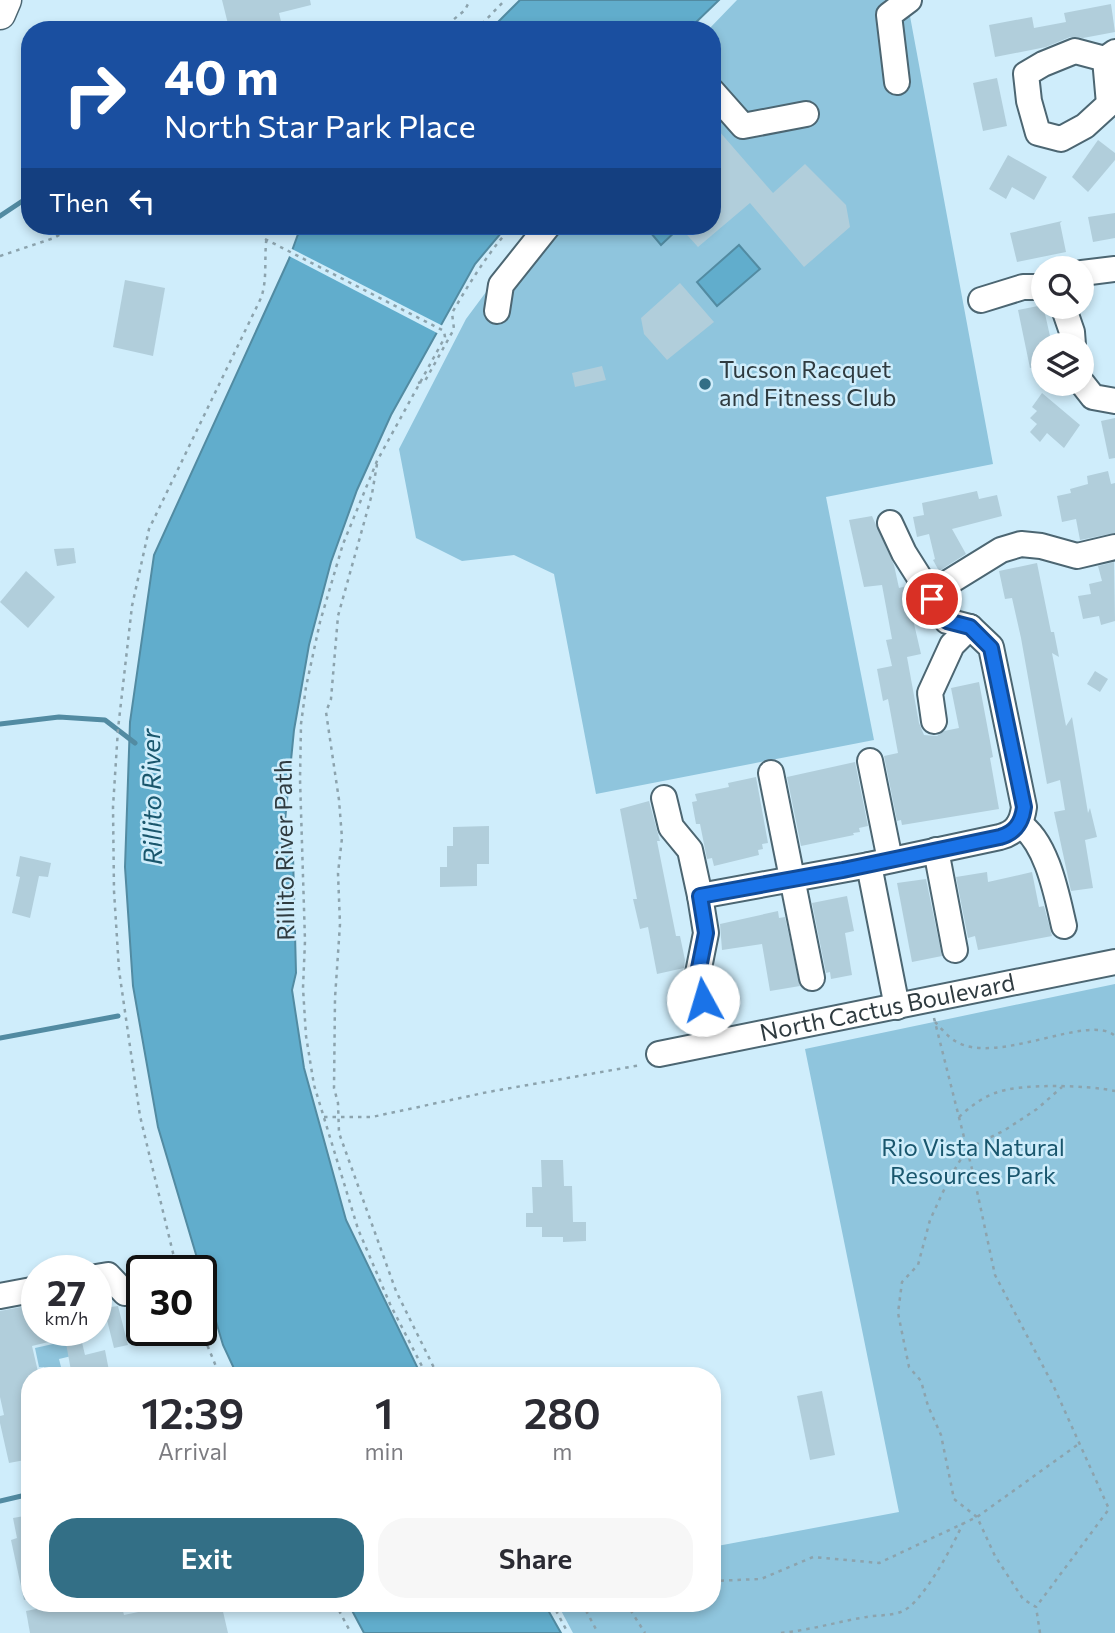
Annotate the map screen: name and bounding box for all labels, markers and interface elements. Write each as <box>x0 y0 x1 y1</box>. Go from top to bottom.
text: 40 m <box>164 45 279 105</box>
icon: right <box>49 49 140 140</box>
text: North Star Park Place <box>164 105 476 145</box>
icon: left <box>123 182 161 220</box>
text: Then <box>49 186 109 217</box>
map controls <box>1031 256 1094 396</box>
button: search <box>1031 256 1094 319</box>
button: layers <box>1031 333 1094 396</box>
place label: Tucson Racquet and Fitness Club <box>719 354 897 411</box>
marker: Tucson Racquet and Fitness Club <box>697 376 713 392</box>
pin <box>902 569 962 629</box>
icon: arrive <box>913 580 951 618</box>
water label: Rillito River <box>134 727 167 865</box>
street label: Rillito River Path <box>267 759 300 941</box>
position arrow <box>666 963 740 1037</box>
street label: North Cactus Boulevard <box>757 967 1017 1046</box>
park label: Rio Vista Natural Resources Park <box>881 1132 1065 1189</box>
speed limit sign: 30 <box>126 1255 217 1346</box>
text: 27 <box>47 1270 86 1313</box>
text: km/h <box>45 1307 88 1329</box>
text: 12:39 <box>141 1386 244 1438</box>
text: 1 <box>375 1386 393 1438</box>
text: 280 <box>524 1386 601 1438</box>
text: Arrival <box>158 1437 228 1465</box>
text: min <box>364 1437 404 1465</box>
text: m <box>552 1437 572 1465</box>
button: Exit <box>49 1518 364 1598</box>
button: Share <box>378 1518 693 1598</box>

